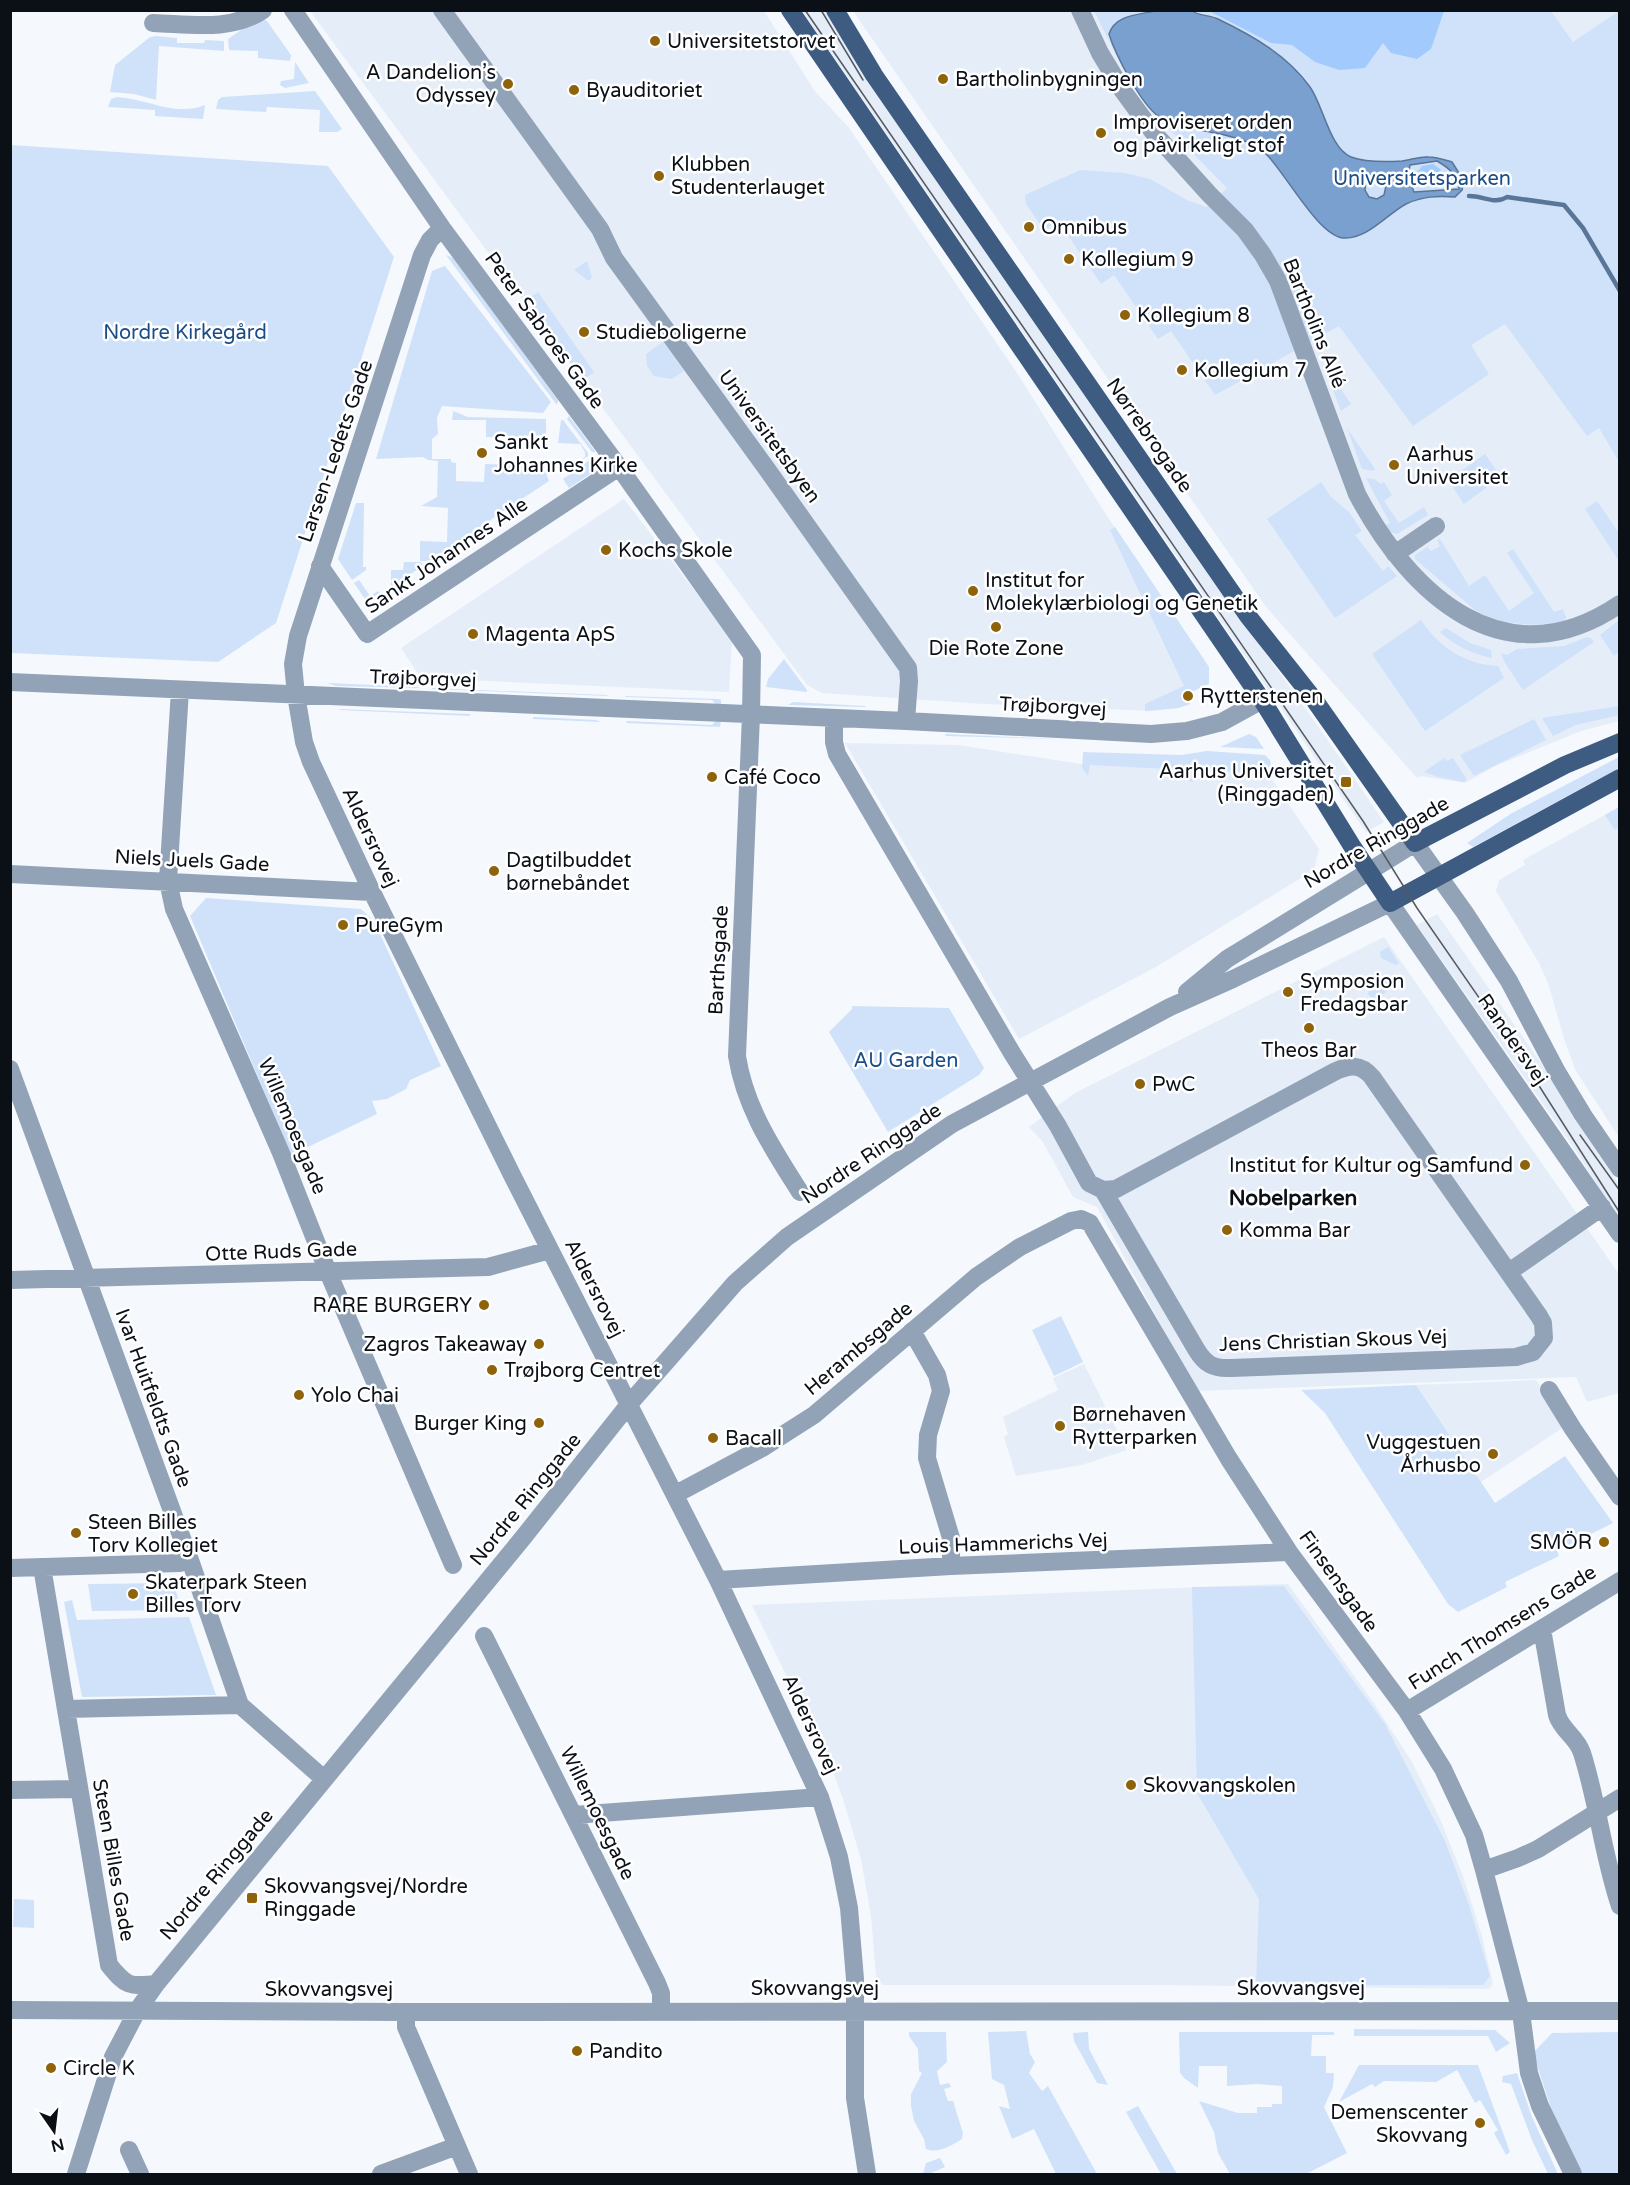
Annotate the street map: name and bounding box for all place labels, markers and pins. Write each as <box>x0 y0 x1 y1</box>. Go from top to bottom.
place label: Universitetstorvet <box>667 30 836 54</box>
marker: Universitetstorvet <box>648 34 662 48</box>
place label: A Dandelion’s Odyssey <box>366 61 496 108</box>
place label: Bartholinbygningen <box>955 68 1143 92</box>
marker: Bartholinbygningen <box>936 72 950 86</box>
marker: A Dandelion’s Odyssey <box>501 77 515 91</box>
place label: Byauditoriet <box>586 79 703 103</box>
marker: Byauditoriet <box>567 83 581 97</box>
place label: Improviseret orden og påvirkeligt stof <box>1113 111 1293 158</box>
marker: Improviseret orden og påvirkeligt stof <box>1094 126 1108 140</box>
place label: Klubben Studenterlauget <box>671 153 825 200</box>
marker: Klubben Studenterlauget <box>652 169 666 183</box>
place label: Omnibus <box>1041 216 1127 240</box>
marker: Omnibus <box>1022 220 1036 234</box>
place label: Kollegium 9 <box>1081 248 1194 272</box>
marker: Kollegium 9 <box>1062 252 1076 266</box>
place label: Kollegium 8 <box>1137 304 1250 328</box>
marker: Kollegium 8 <box>1118 308 1132 322</box>
place label: Studieboligerne <box>596 321 746 345</box>
marker: Studieboligerne <box>577 325 591 339</box>
place label: Kollegium 7 <box>1194 359 1307 383</box>
marker: Kollegium 7 <box>1175 363 1189 377</box>
place label: Sankt Johannes Kirke <box>494 431 637 478</box>
place label: Aarhus Universitet <box>1406 443 1509 490</box>
marker: Sankt Johannes Kirke <box>475 446 489 460</box>
marker: Aarhus Universitet <box>1387 458 1401 472</box>
place label: Kochs Skole <box>618 539 733 563</box>
marker: Kochs Skole <box>599 543 613 557</box>
place label: Institut for Molekylærbiologi og Genetik <box>985 569 1258 616</box>
marker: Institut for Molekylærbiologi og Genetik <box>966 584 980 598</box>
marker: Die Rote Zone <box>989 620 1003 634</box>
place label: Magenta ApS <box>485 623 615 647</box>
marker: Magenta ApS <box>466 627 480 641</box>
place label: Die Rote Zone <box>928 637 1064 661</box>
place label: Rytterstenen <box>1200 685 1324 709</box>
marker: Rytterstenen <box>1181 689 1195 703</box>
place label: Aarhus Universitet (Ringgaden) <box>1159 760 1334 807</box>
place label: Café Coco <box>724 766 821 790</box>
marker: Café Coco <box>705 770 719 784</box>
marker: Aarhus Universitet (Ringgaden) <box>1339 775 1353 789</box>
place label: Dagtilbuddet børnebåndet <box>506 849 632 896</box>
marker: Dagtilbuddet børnebåndet <box>487 864 501 878</box>
place label: PureGym <box>355 914 443 938</box>
marker: PureGym <box>336 918 350 932</box>
place label: Symposion Fredagsbar <box>1300 970 1408 1017</box>
marker: Symposion Fredagsbar <box>1281 985 1295 999</box>
marker: Theos Bar <box>1302 1021 1316 1035</box>
place label: Theos Bar <box>1261 1039 1357 1063</box>
place label: PwC <box>1152 1073 1195 1097</box>
marker: PwC <box>1133 1077 1147 1091</box>
place label: Institut for Kultur og Samfund <box>1229 1154 1513 1178</box>
marker: Institut for Kultur og Samfund <box>1518 1158 1532 1172</box>
place label: Komma Bar <box>1239 1219 1351 1243</box>
marker: Komma Bar <box>1220 1223 1234 1237</box>
place label: RARE BURGERY <box>312 1294 472 1318</box>
marker: RARE BURGERY <box>477 1298 491 1312</box>
place label: Zagros Takeaway <box>364 1333 527 1357</box>
marker: Zagros Takeaway <box>532 1337 546 1351</box>
place label: Trøjborg Centret <box>504 1359 661 1383</box>
marker: Trøjborg Centret <box>485 1363 499 1377</box>
place label: Yolo Chai <box>311 1384 399 1408</box>
marker: Yolo Chai <box>292 1388 306 1402</box>
place label: Børnehaven Rytterparken <box>1072 1403 1197 1450</box>
place label: Burger King <box>414 1412 527 1436</box>
marker: Burger King <box>532 1416 546 1430</box>
marker: Børnehaven Rytterparken <box>1053 1419 1067 1433</box>
place label: Bacall <box>725 1427 782 1451</box>
marker: Bacall <box>706 1431 720 1445</box>
place label: Vuggestuen Århusbo <box>1366 1431 1481 1478</box>
marker: Vuggestuen Århusbo <box>1486 1447 1500 1461</box>
place label: Steen Billes Torv Kollegiet <box>88 1511 218 1558</box>
marker: Steen Billes Torv Kollegiet <box>69 1526 83 1540</box>
place label: SMÖR <box>1530 1530 1592 1555</box>
marker: SMÖR <box>1597 1535 1611 1549</box>
place label: Skaterpark Steen Billes Torv <box>145 1571 307 1618</box>
marker: Skaterpark Steen Billes Torv <box>126 1587 140 1601</box>
place label: Skovvangskolen <box>1143 1774 1296 1798</box>
marker: Skovvangskolen <box>1124 1778 1138 1792</box>
place label: Skovvangsvej/Nordre Ringgade <box>264 1875 468 1922</box>
marker: Skovvangsvej/Nordre Ringgade <box>245 1891 259 1905</box>
place label: Pandito <box>589 2040 663 2064</box>
marker: Pandito <box>570 2044 584 2058</box>
place label: Circle K <box>63 2057 135 2081</box>
marker: Circle K <box>44 2061 58 2075</box>
place label: Demenscenter Skovvang <box>1330 2101 1468 2148</box>
marker: Demenscenter Skovvang <box>1473 2116 1487 2130</box>

